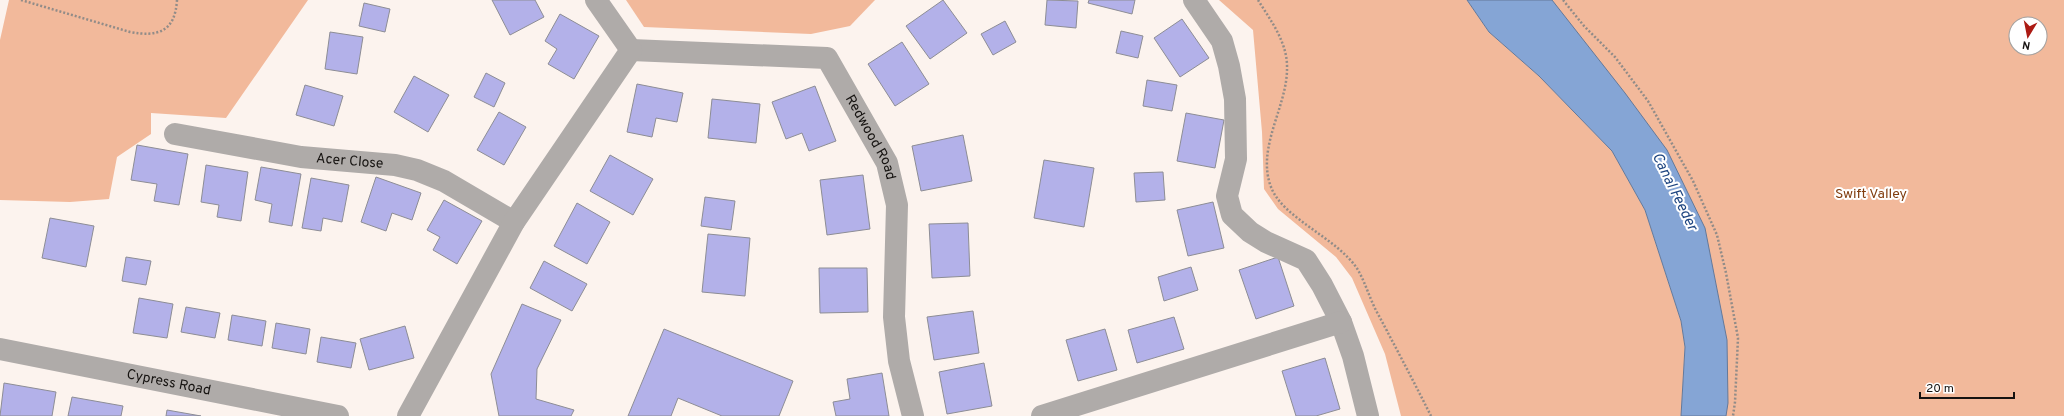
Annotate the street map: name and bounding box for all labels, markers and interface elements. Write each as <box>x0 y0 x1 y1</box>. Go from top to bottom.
north arrow <box>2008 16 2048 56</box>
text: N <box>2021 37 2032 52</box>
street label: Redwood Road <box>841 92 899 182</box>
street label: Acer Close <box>315 150 384 172</box>
water label: Canal Feeder <box>1647 150 1702 235</box>
park label: Swift Valley <box>1835 186 1907 203</box>
street label: Cypress Road <box>125 366 212 399</box>
scale bar <box>1920 374 2014 400</box>
text: 20 m <box>1926 381 1954 397</box>

